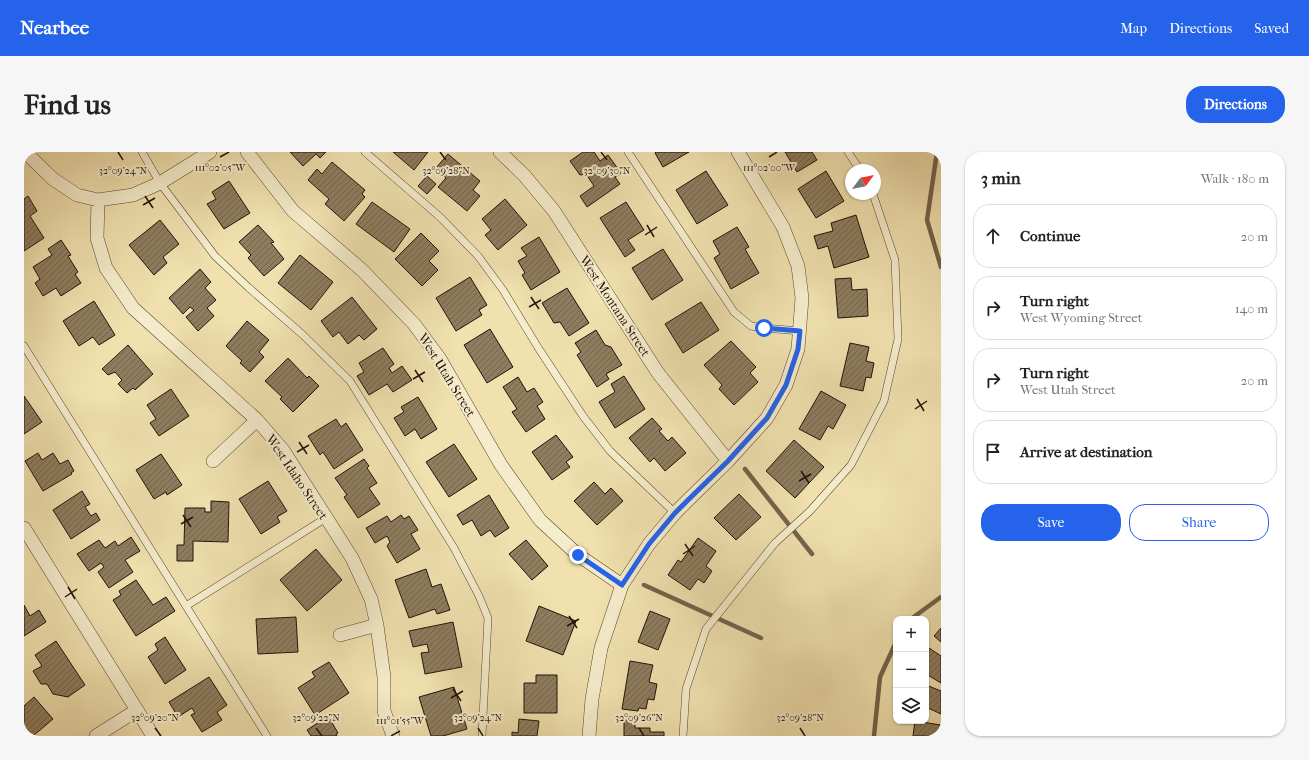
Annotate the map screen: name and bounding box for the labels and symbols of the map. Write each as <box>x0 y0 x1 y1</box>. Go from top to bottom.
text: 111°02'05"W <box>195 162 247 174</box>
text: 111°02'00"W <box>743 162 796 174</box>
north arrow <box>845 164 881 200</box>
text: 32°09'24"N <box>99 165 148 177</box>
text: 32°09'28"N <box>422 165 470 177</box>
text: 32°09'30"N <box>584 165 631 177</box>
street label: West Montana Street <box>576 252 653 360</box>
route start <box>755 319 773 337</box>
street label: West Utah Street <box>415 330 479 420</box>
street label: West Idaho Street <box>262 431 331 523</box>
route end <box>569 546 587 564</box>
text: 32°09'20"N <box>131 712 179 724</box>
text: 32°09'22"N <box>292 712 340 724</box>
text: 32°09'24"N <box>454 712 503 724</box>
text: 32°09'26"N <box>615 712 663 724</box>
text: 32°09'28"N <box>776 712 824 724</box>
text: 111°01'55"W <box>376 715 425 727</box>

